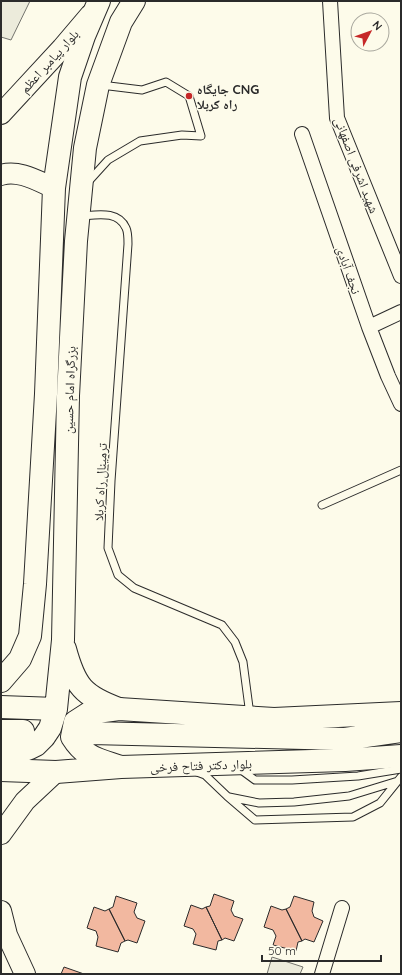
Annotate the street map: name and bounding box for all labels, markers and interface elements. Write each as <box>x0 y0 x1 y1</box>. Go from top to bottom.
north arrow <box>350 12 390 52</box>
text: N <box>370 18 385 33</box>
street label: بلوار پیامبر اعظم <box>16 26 83 97</box>
place label: جایگاه CNG راه کربلا <box>197 81 259 112</box>
marker: جایگاه CNG راه کربلا <box>184 91 194 101</box>
street label: شهید اشرفی اصفهانی <box>330 115 383 216</box>
street label: نجف آبادی <box>332 244 365 296</box>
street label: بزرگراه امام حسین <box>59 346 80 434</box>
street label: ترمینال راه کربلا <box>90 443 111 521</box>
street label: بلوار دکتر فتاح فرخی <box>150 755 252 777</box>
scale bar <box>262 937 381 963</box>
text: 50 m <box>268 943 296 958</box>

